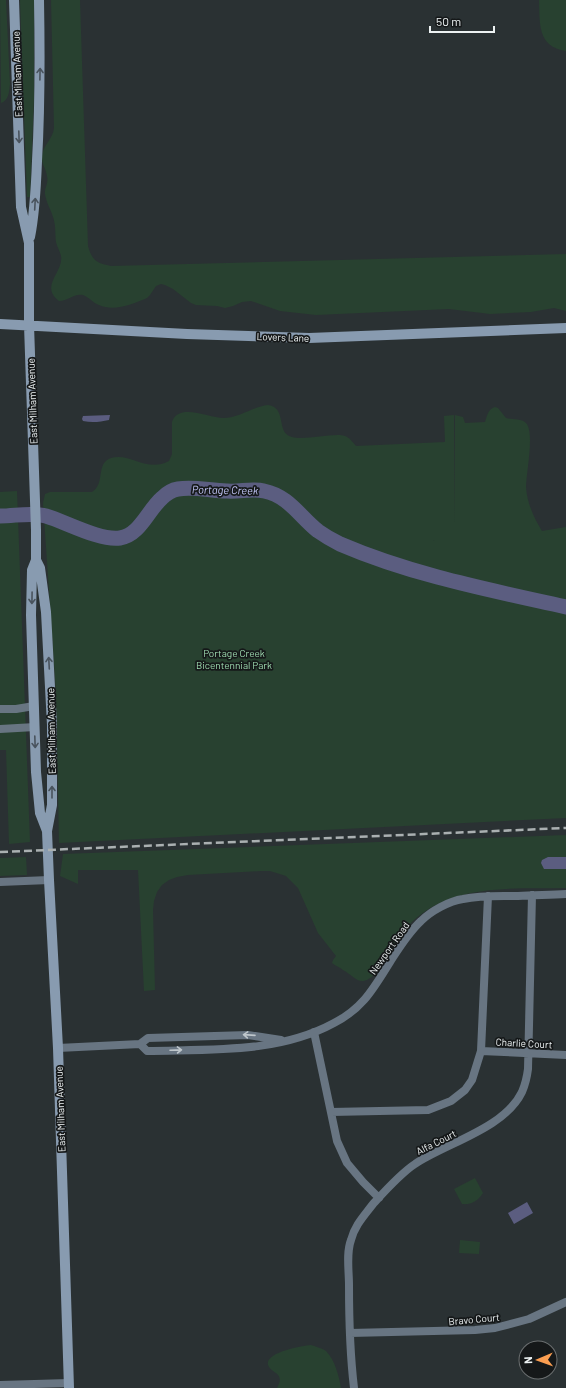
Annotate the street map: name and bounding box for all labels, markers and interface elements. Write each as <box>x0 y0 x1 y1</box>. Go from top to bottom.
scale bar <box>430 8 494 34</box>
text: 50 m <box>436 14 461 28</box>
street label: East Milham Avenue <box>9 31 25 117</box>
one-way arrow <box>36 68 44 81</box>
one-way arrow <box>15 130 23 143</box>
one-way arrow <box>31 198 38 211</box>
street label: Lovers Lane <box>256 330 310 344</box>
street label: East Milham Avenue <box>24 358 40 444</box>
water label: Portage Creek <box>192 482 259 497</box>
one-way arrow <box>28 591 36 604</box>
park label: Portage Creek Bicentennial Park <box>196 647 272 671</box>
one-way arrow <box>45 657 52 670</box>
street label: East Milham Avenue <box>44 688 58 774</box>
one-way arrow <box>32 735 39 748</box>
one-way arrow <box>48 786 56 799</box>
street label: Newport Road <box>366 919 412 977</box>
one-way arrow <box>243 1032 256 1039</box>
street label: Charlie Court <box>495 1036 553 1050</box>
one-way arrow <box>169 1046 182 1054</box>
street label: East Milham Avenue <box>52 1066 68 1152</box>
street label: Alfa Court <box>414 1127 458 1157</box>
street label: Bravo Court <box>448 1311 500 1327</box>
north arrow <box>518 1340 558 1380</box>
text: N <box>521 1356 534 1364</box>

